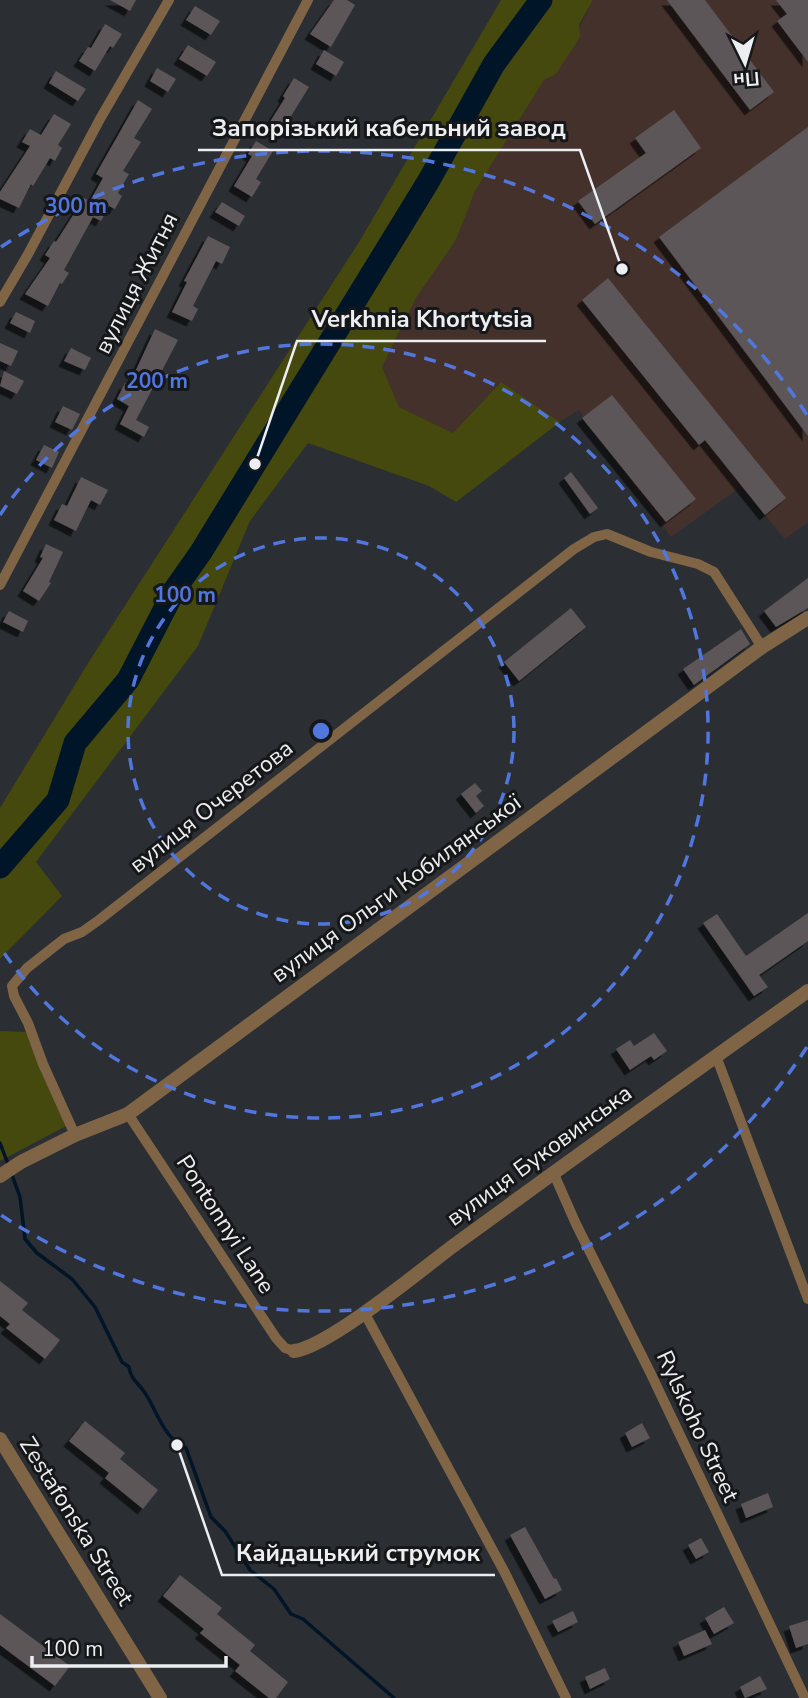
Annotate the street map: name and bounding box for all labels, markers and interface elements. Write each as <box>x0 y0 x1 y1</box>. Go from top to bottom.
north arrow <box>710 28 780 98</box>
text: Пн <box>732 65 761 93</box>
callout: Запорізький кабельний завод <box>198 105 580 150</box>
text: Запорізький кабельний завод <box>212 112 566 144</box>
text: 300 m <box>45 192 107 220</box>
street label: вулиця Житня <box>88 207 185 359</box>
callout: Verkhnia Khortytsia <box>297 296 546 341</box>
text: Verkhnia Khortytsia <box>310 303 533 335</box>
text: 200 m <box>126 367 188 395</box>
text: 100 m <box>154 581 216 609</box>
centre of rings <box>309 719 333 743</box>
street label: вулиця Очеретова <box>123 733 300 880</box>
street label: вулиця Ольги Кобилянської <box>265 787 528 990</box>
street label: вулиця Буковинська <box>440 1078 638 1233</box>
street label: Pontonnyi Lane <box>169 1149 282 1300</box>
street label: Rylskoho Street <box>649 1346 747 1508</box>
street label: Zestafonska Street <box>12 1431 141 1612</box>
callout: Кайдацький струмок <box>222 1530 495 1575</box>
text: Кайдацький струмок <box>236 1537 481 1569</box>
scale bar <box>32 1624 226 1668</box>
text: 100 m <box>42 1635 103 1663</box>

